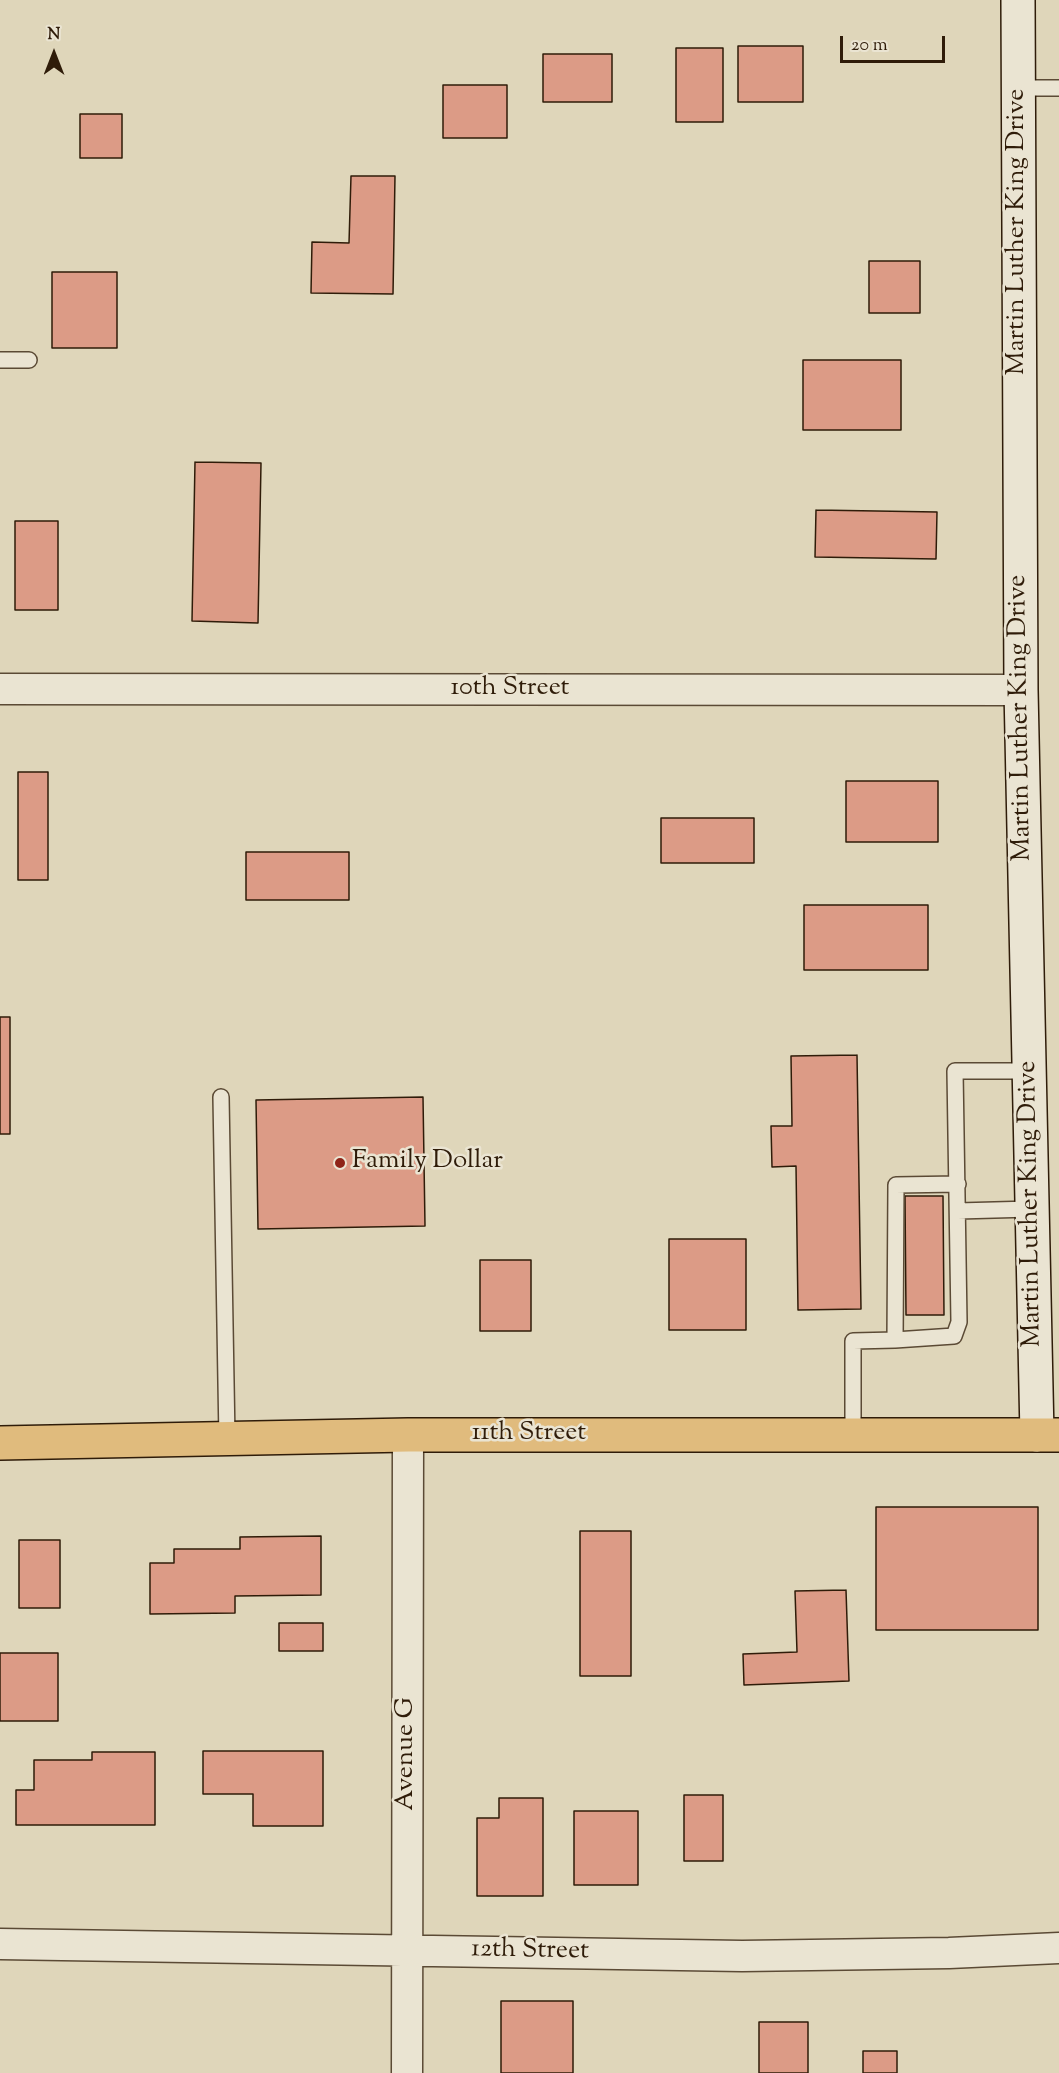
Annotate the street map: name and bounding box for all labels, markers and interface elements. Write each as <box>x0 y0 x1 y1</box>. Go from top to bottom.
north arrow <box>24 24 84 84</box>
text: N <box>48 24 60 47</box>
scale bar <box>843 24 948 62</box>
text: 20 m <box>851 33 888 59</box>
street label: Martin Luther King Drive <box>1003 89 1035 375</box>
street label: Martin Luther King Drive <box>1004 575 1040 861</box>
street label: 10th Street <box>450 674 570 706</box>
street label: Martin Luther King Drive <box>1014 1061 1050 1347</box>
place label: Family Dollar <box>352 1147 503 1179</box>
marker: Family Dollar <box>333 1156 347 1170</box>
street label: 11th Street <box>472 1419 586 1451</box>
street label: Avenue G <box>392 1697 424 1811</box>
street label: 12th Street <box>471 1935 589 1969</box>

